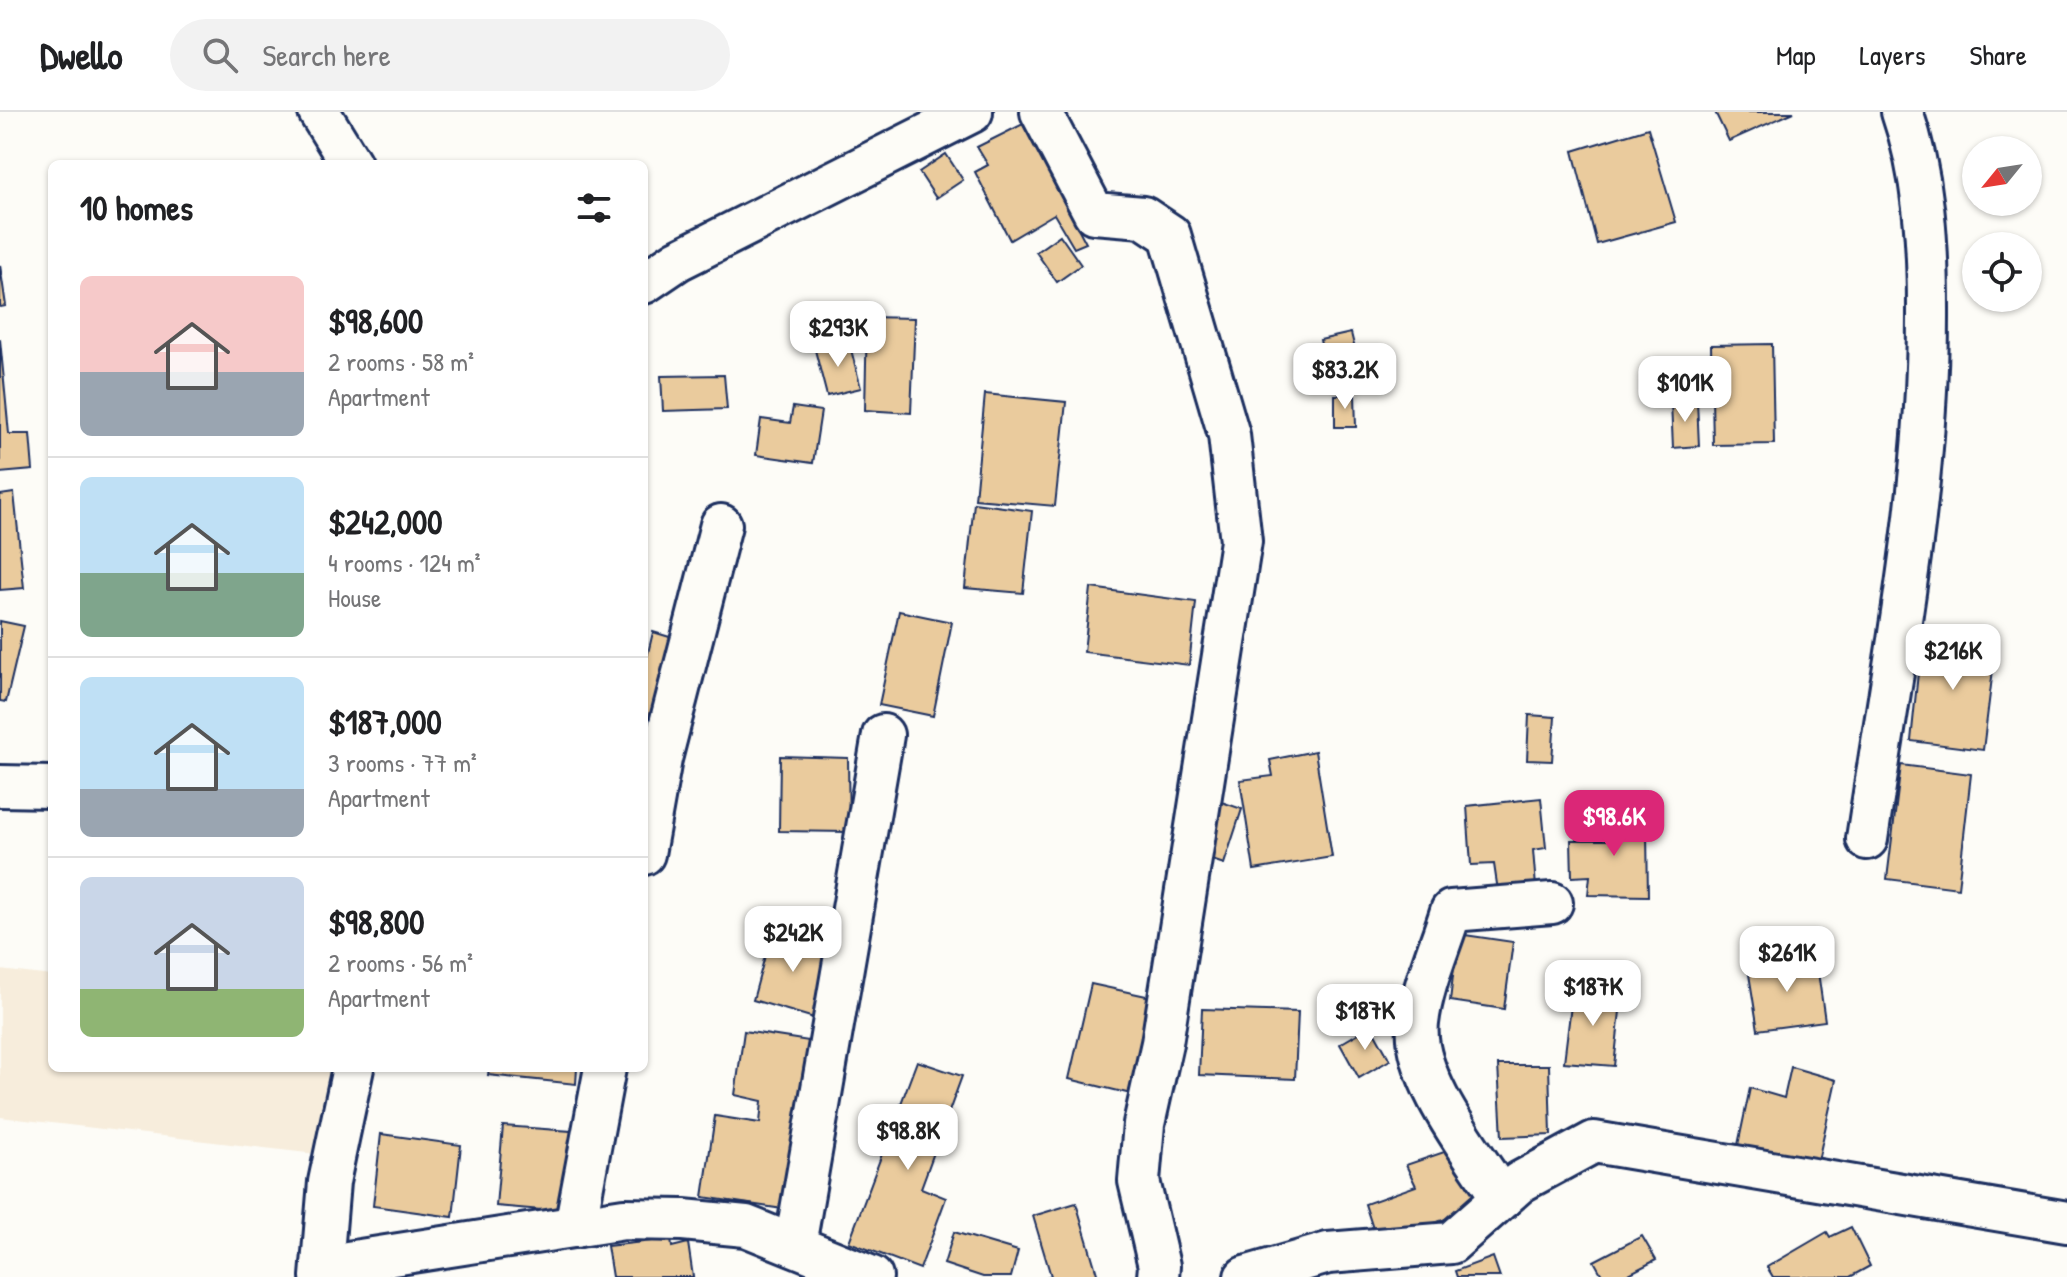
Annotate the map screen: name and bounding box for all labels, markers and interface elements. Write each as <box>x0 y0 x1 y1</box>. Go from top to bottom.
search box <box>170 19 730 91</box>
text: Dwello <box>40 29 122 81</box>
icon: search <box>198 33 242 77</box>
text: Search here <box>262 35 391 75</box>
text: Map <box>1776 36 1816 74</box>
text: Layers <box>1860 36 1925 74</box>
text: Share <box>1969 36 2027 74</box>
north arrow <box>1962 136 2042 216</box>
map controls <box>1962 136 2042 312</box>
text: 10 homes <box>80 185 193 231</box>
icon: filters <box>572 186 616 230</box>
button: locate <box>1962 232 2042 312</box>
text: $98,600 <box>328 298 423 344</box>
pin: $293K <box>782 301 894 369</box>
icon: home <box>144 308 240 404</box>
text: $293K <box>808 309 868 344</box>
pin: $83.2K <box>1280 343 1410 411</box>
text: 2 rooms · 58 m² <box>328 344 474 379</box>
text: $83.2K <box>1311 351 1379 386</box>
pin: $101K <box>1629 356 1741 424</box>
text: $101K <box>1656 364 1714 399</box>
text: Apartment <box>328 379 430 414</box>
text: $242,000 <box>328 499 442 545</box>
icon: home <box>144 509 240 605</box>
text: 4 rooms · 124 m² <box>328 545 481 580</box>
text: House <box>328 580 381 615</box>
pin: $216K <box>1897 624 2009 692</box>
text: $216K <box>1924 632 1982 667</box>
text: $187,000 <box>328 699 442 745</box>
icon: home <box>144 709 240 805</box>
text: 3 rooms · 77 m² <box>328 745 477 780</box>
text: Apartment <box>328 780 430 815</box>
pin: $98.6K <box>1549 790 1679 858</box>
text: $98.6K <box>1582 798 1646 833</box>
text: $98,800 <box>328 899 425 945</box>
pin: $242K <box>737 906 849 974</box>
icon: home <box>144 909 240 1005</box>
text: $242K <box>763 914 823 949</box>
pin: $261K <box>1731 926 1843 994</box>
text: $261K <box>1758 934 1816 969</box>
text: 2 rooms · 56 m² <box>328 945 473 980</box>
pin: $187K <box>1537 960 1649 1028</box>
text: $187K <box>1563 968 1623 1003</box>
text: Apartment <box>328 980 430 1015</box>
pin: $187K <box>1309 984 1421 1052</box>
text: $187K <box>1335 992 1395 1027</box>
pin: $98.8K <box>843 1104 973 1172</box>
text: $98.8K <box>876 1112 940 1147</box>

